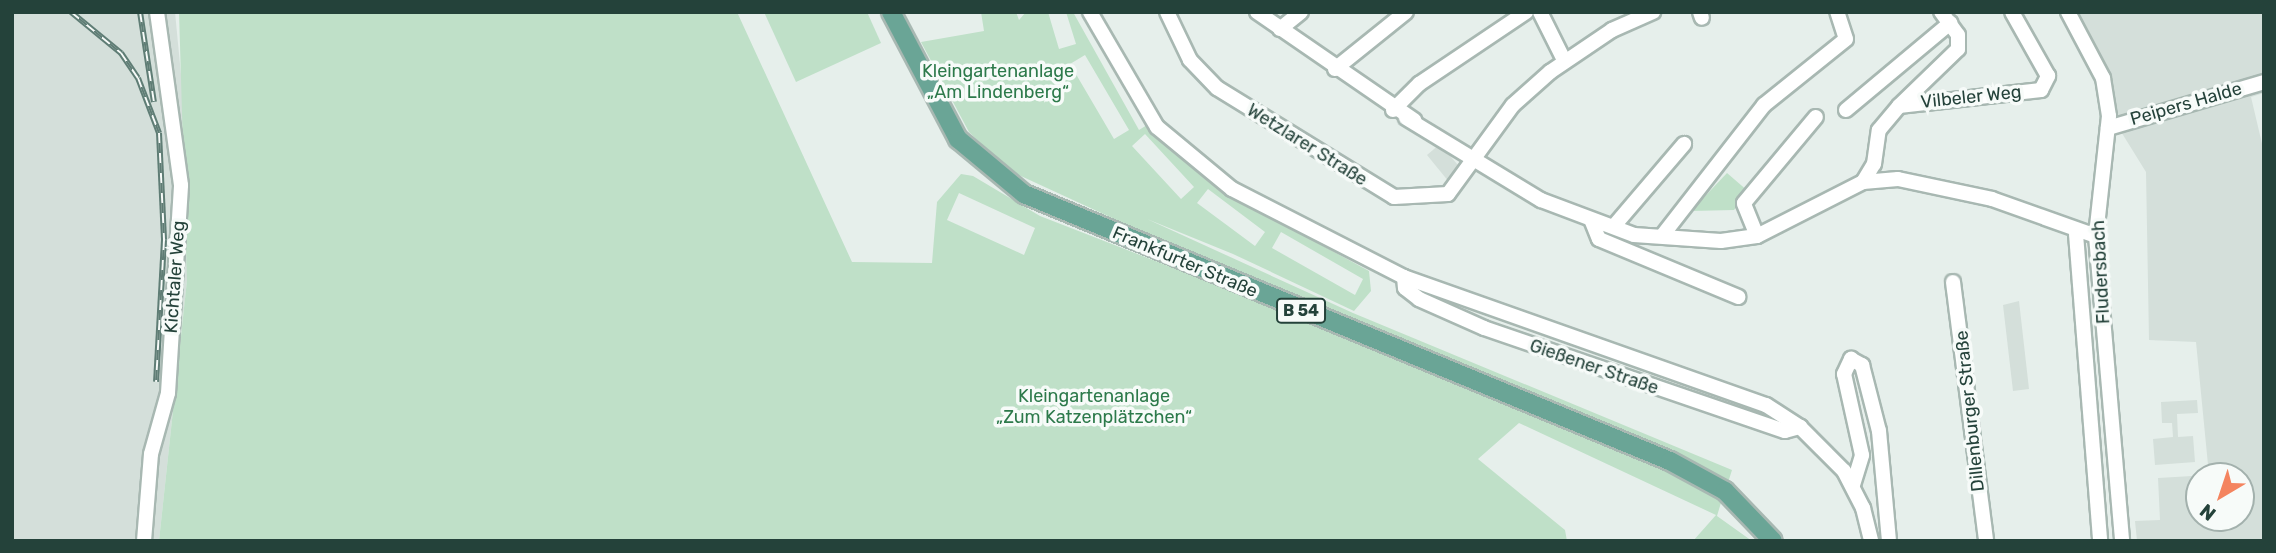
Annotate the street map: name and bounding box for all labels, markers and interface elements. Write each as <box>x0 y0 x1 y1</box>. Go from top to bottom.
park label: Kleingartenanlage „Am Lindenberg“ <box>922 61 1074 104</box>
street label: Peipers Halde <box>2128 78 2244 130</box>
street label: Vilbeler Weg <box>1919 81 2023 113</box>
street label: Wetzlarer Straße <box>1243 99 1371 191</box>
street label: Fludersbach <box>2087 219 2115 325</box>
street label: Kichtaler Weg <box>160 220 190 334</box>
street label: Frankfurter Straße <box>1109 222 1261 302</box>
road number: B 54 <box>1275 298 1327 324</box>
street label: Dillenburger Straße <box>1951 329 1989 493</box>
street label: Gießener Straße <box>1527 335 1661 399</box>
park label: Kleingartenanlage „Zum Katzenplätzchen“ <box>996 386 1192 428</box>
north arrow <box>2185 462 2255 532</box>
text: N <box>2195 499 2220 525</box>

